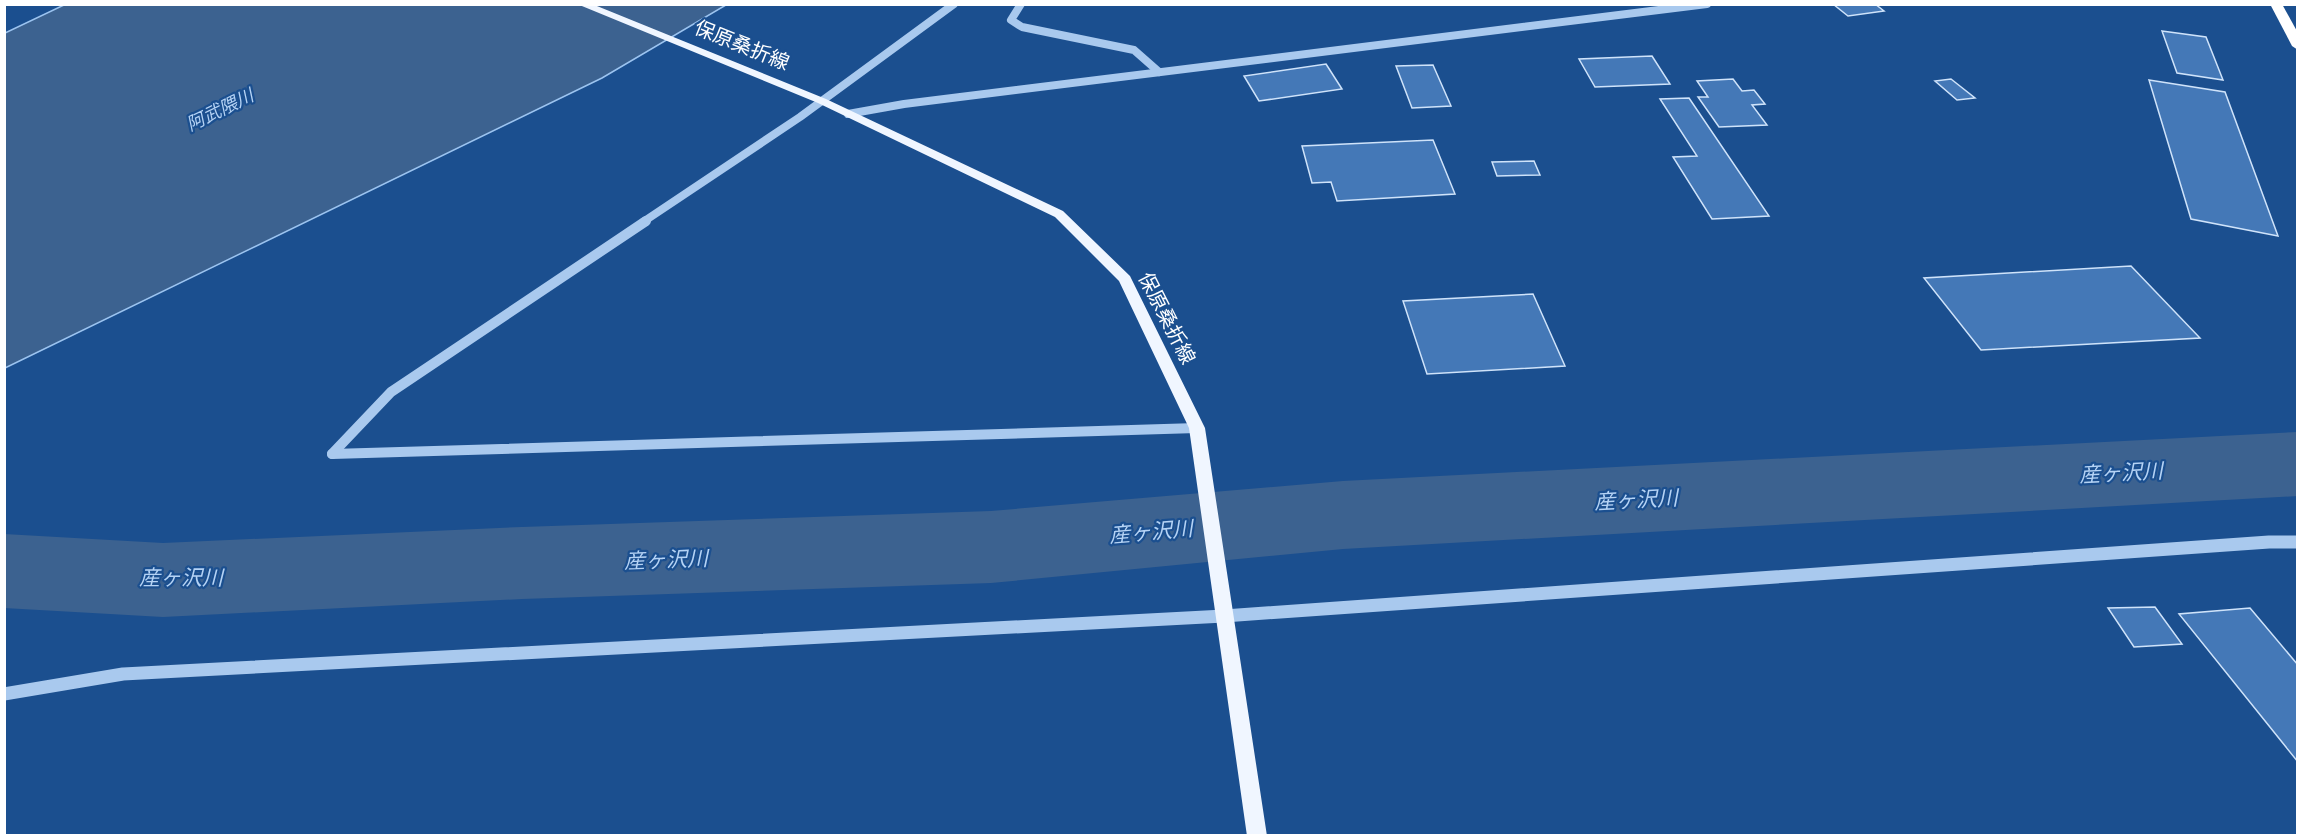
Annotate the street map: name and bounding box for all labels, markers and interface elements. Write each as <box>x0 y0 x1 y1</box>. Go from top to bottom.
street label: 保原桑折線 <box>691 16 792 75</box>
water label: 阿武隈川 <box>183 83 259 136</box>
street label: 保原桑折線 <box>1134 268 1200 368</box>
water label: 産ヶ沢川 <box>2078 459 2166 487</box>
water label: 産ヶ沢川 <box>1593 486 1681 514</box>
water label: 産ヶ沢川 <box>1108 516 1196 548</box>
water label: 産ヶ沢川 <box>624 546 710 573</box>
water label: 産ヶ沢川 <box>139 566 225 590</box>

